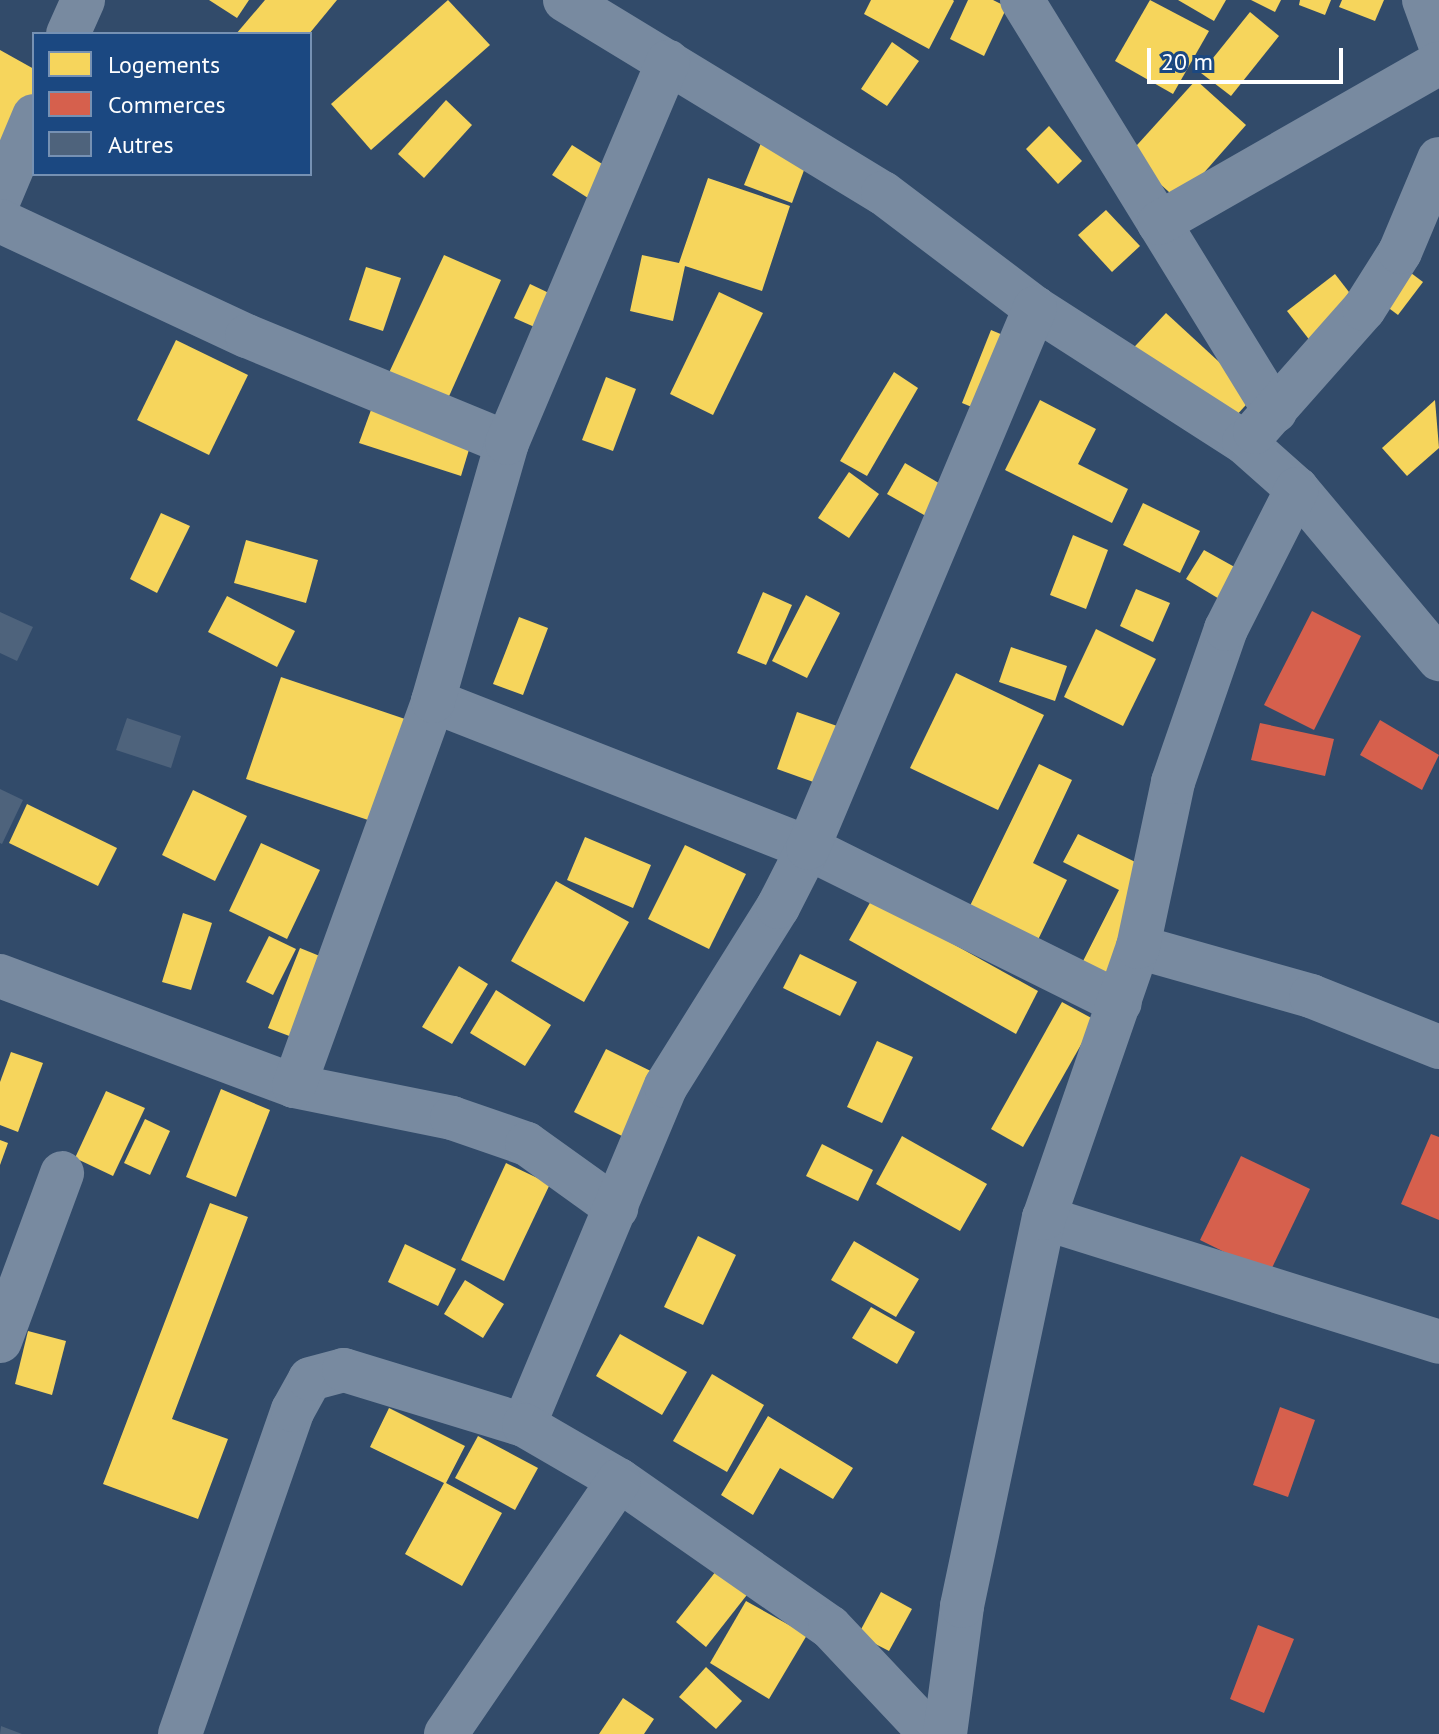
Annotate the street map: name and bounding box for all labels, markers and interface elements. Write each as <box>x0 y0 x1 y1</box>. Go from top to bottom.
legend <box>32 32 312 176</box>
scale bar <box>1151 32 1347 82</box>
text: 20 m <box>1161 46 1213 77</box>
text: Logements <box>108 49 220 80</box>
text: Commerces <box>108 89 226 120</box>
text: Autres <box>108 129 174 160</box>

